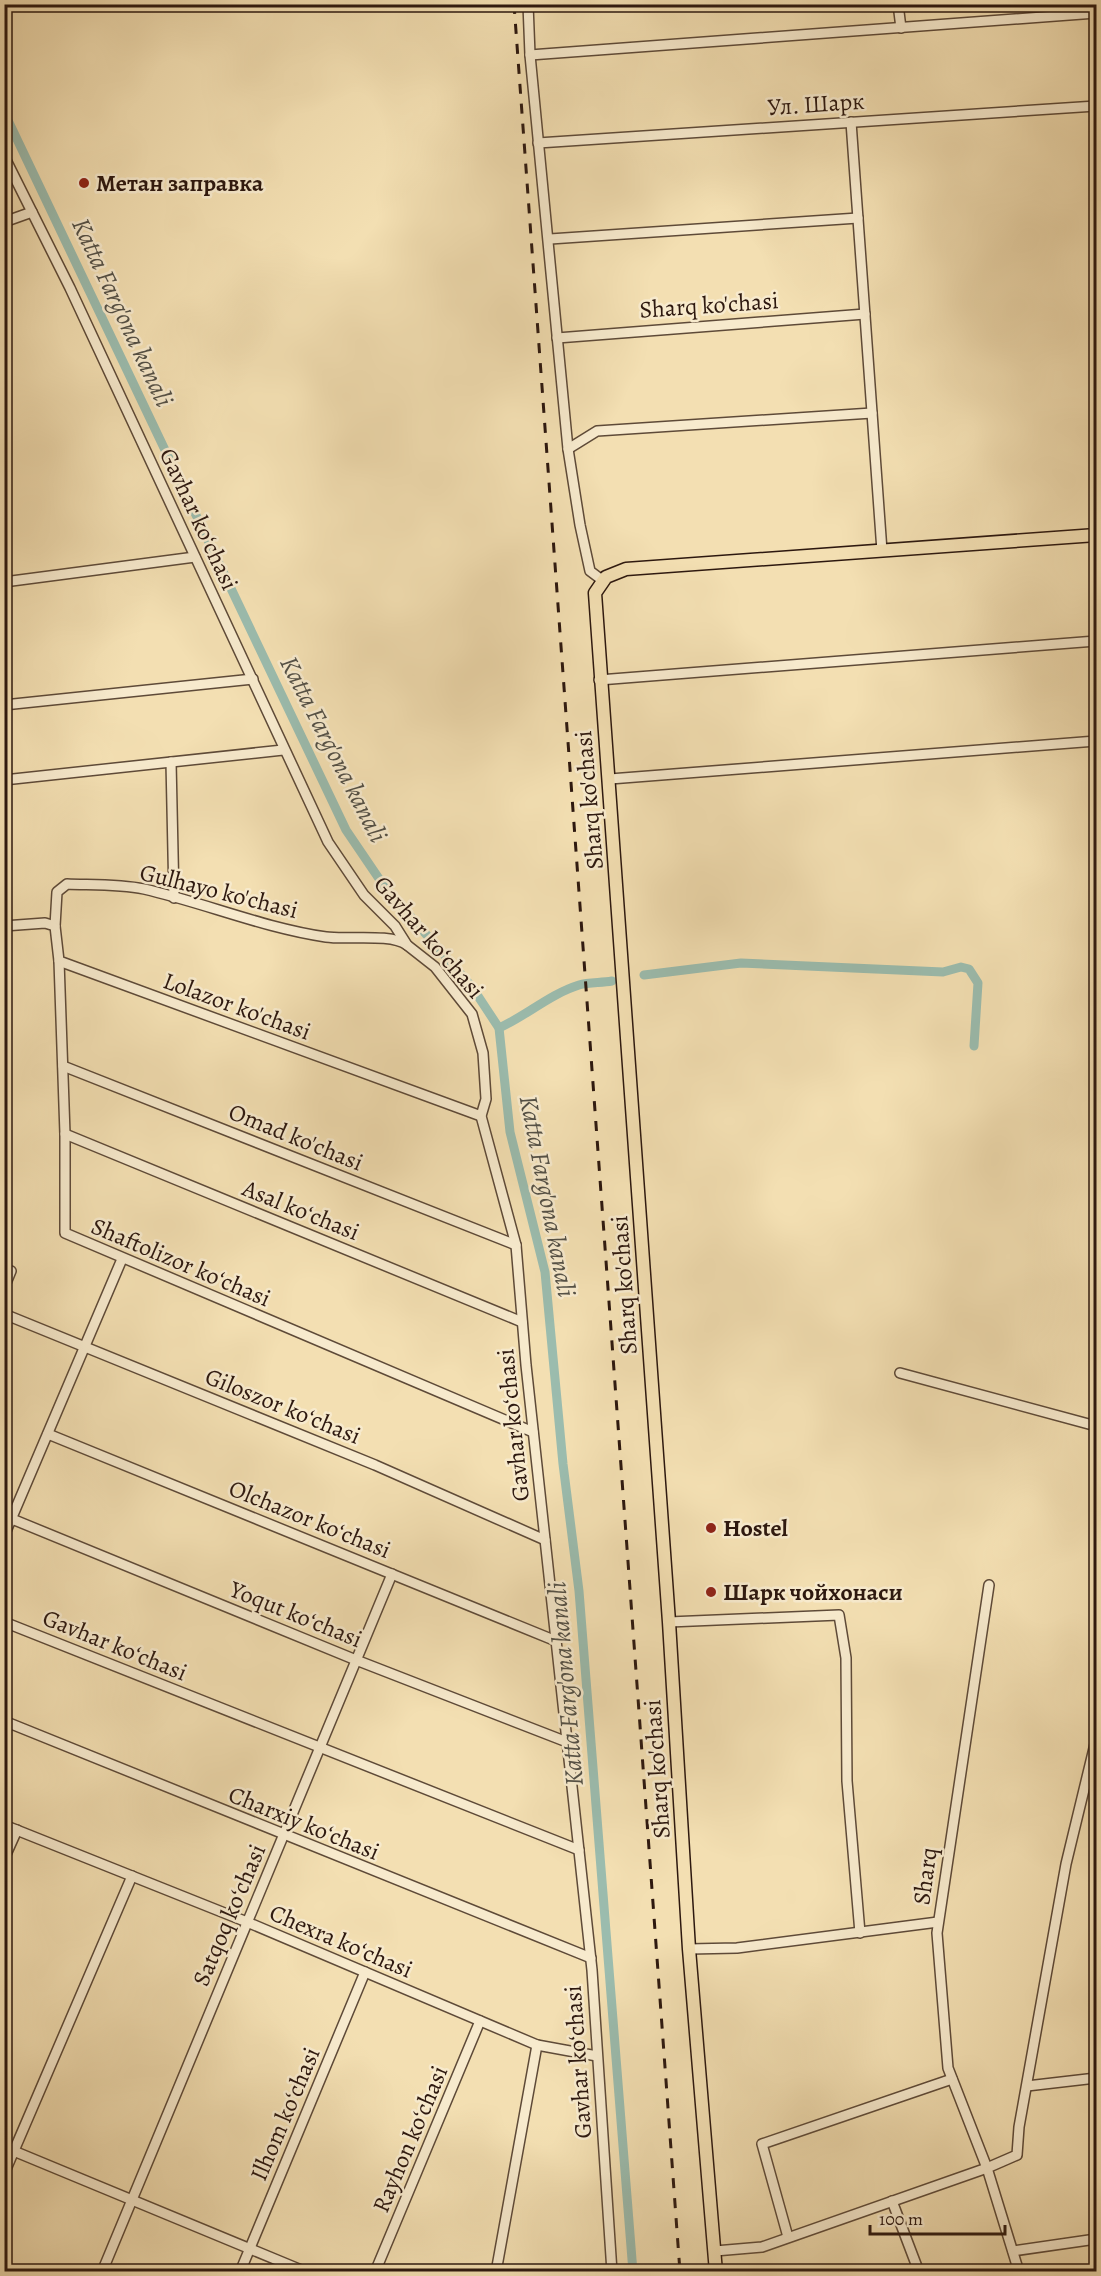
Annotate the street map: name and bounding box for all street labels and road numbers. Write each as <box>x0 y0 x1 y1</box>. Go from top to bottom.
street label: Ул. Шарк <box>766 85 866 123</box>
street label: Sharq ko'chasi <box>638 284 780 326</box>
street label: Gavhar koʻchasi <box>152 443 246 595</box>
street label: Sharq ko'chasi <box>567 729 611 871</box>
street label: Gulhayo ko'chasi <box>137 856 301 926</box>
street label: Gavhar koʻchasi <box>367 869 491 1005</box>
street label: Lolazor ko'chasi <box>159 964 315 1048</box>
street label: Omad ko'chasi <box>224 1096 368 1178</box>
street label: Asal koʻchasi <box>237 1172 364 1248</box>
street label: Shaftolizor koʻchasi <box>86 1210 276 1314</box>
street label: Sharq ko'chasi <box>603 1214 645 1356</box>
street label: Gavhar koʻchasi <box>489 1347 537 1503</box>
street label: Giloszor koʻchasi <box>201 1360 365 1452</box>
street label: Olchazor koʻchasi <box>224 1472 396 1566</box>
street label: Yoqut koʻchasi <box>224 1573 367 1655</box>
street label: Gavhar koʻchasi <box>38 1601 192 1689</box>
street label: Sharq ko'chasi <box>636 1698 678 1840</box>
street label: Charxiy koʻchasi <box>224 1778 384 1868</box>
street label: Satqoq koʻchasi <box>185 1839 273 1991</box>
street label: Sharq <box>905 1845 945 1907</box>
street label: Chexra koʻchasi <box>265 1896 417 1986</box>
street label: Gavhar koʻchasi <box>557 1984 599 2140</box>
street label: Ilhom koʻchasi <box>242 2042 328 2186</box>
street label: Rayhon koʻchasi <box>365 2061 455 2217</box>

